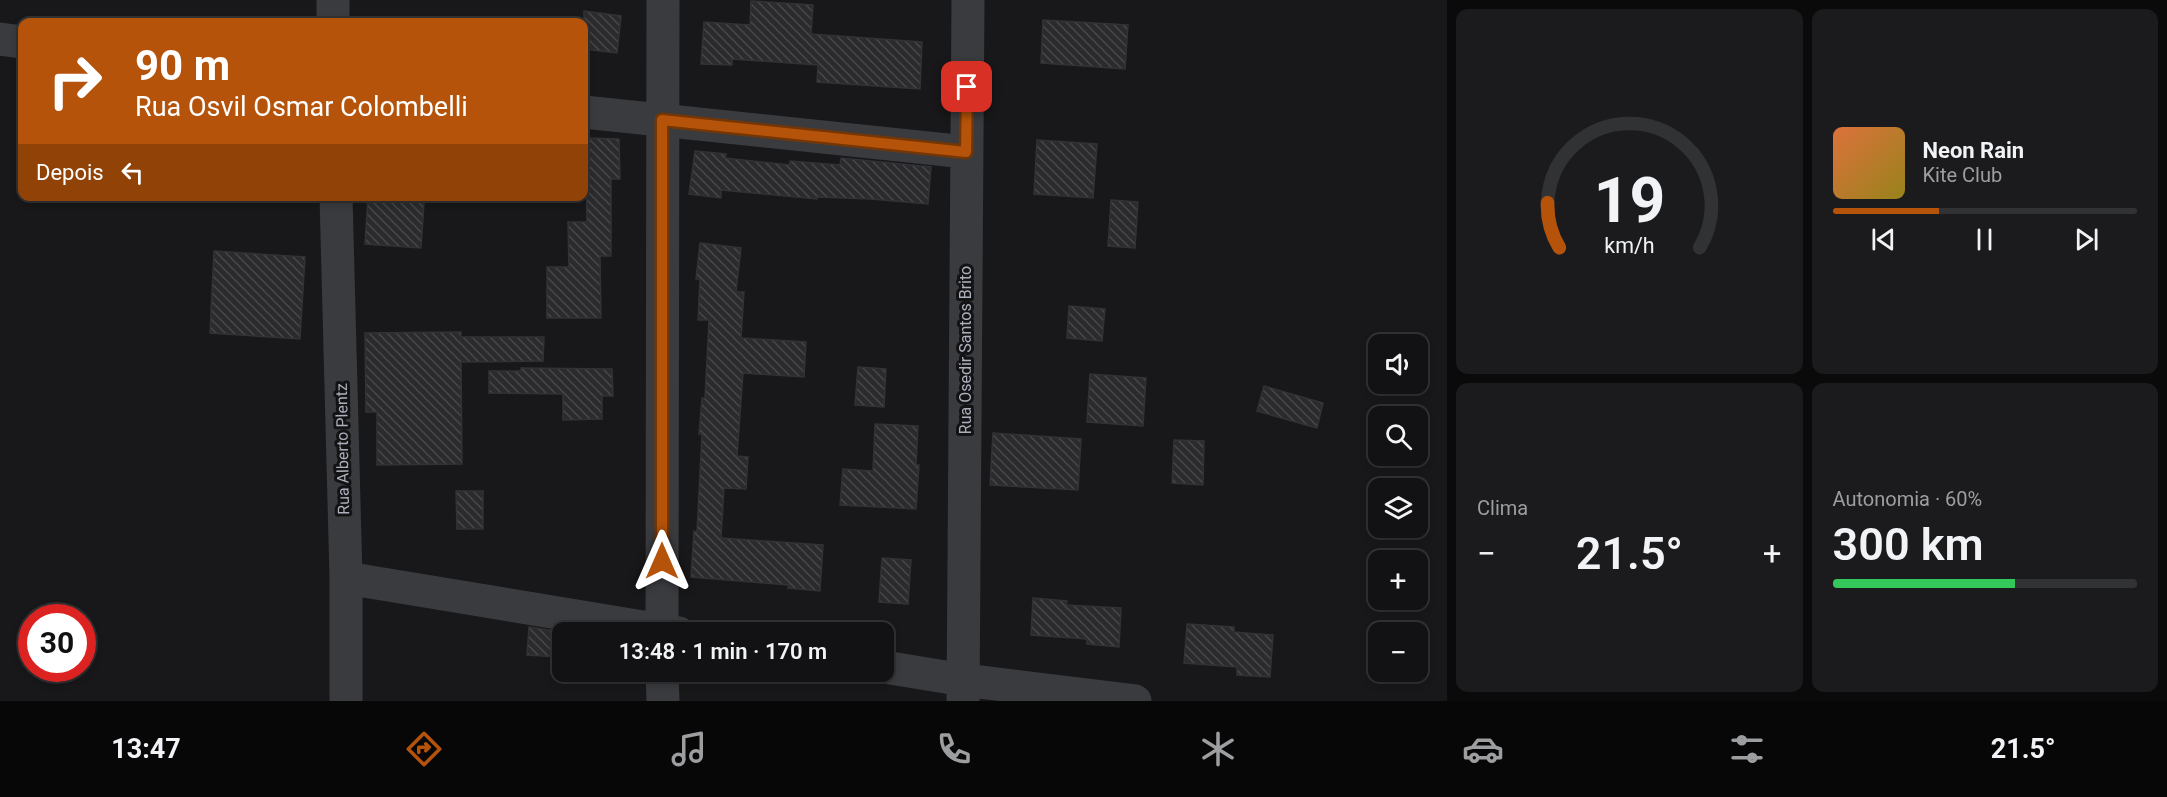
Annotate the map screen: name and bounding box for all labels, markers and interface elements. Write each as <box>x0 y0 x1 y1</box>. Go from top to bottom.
text: 90 m <box>135 41 230 90</box>
icon: right <box>36 42 114 120</box>
pin <box>941 61 992 112</box>
icon: arrive <box>950 70 983 103</box>
text: Rua Osvil Osmar Colombelli <box>135 91 468 123</box>
text: Neon Rain <box>1923 138 2024 163</box>
icon: left <box>116 156 149 189</box>
text: Depois <box>36 160 104 185</box>
text: Kite Club <box>1923 163 2002 187</box>
text: 19 <box>1593 165 1665 238</box>
icon: previous <box>1867 223 1900 256</box>
icon: pause <box>1968 223 2001 256</box>
icon: next <box>2070 223 2103 256</box>
text: km/h <box>1604 234 1654 259</box>
street label: Rua Osedir Santos Brito <box>956 266 975 434</box>
map controls <box>1368 334 1428 682</box>
button: sound <box>1368 334 1428 394</box>
street label: Rua Alberto Plentz <box>332 383 353 515</box>
button: search <box>1368 406 1428 466</box>
button: layers <box>1368 478 1428 538</box>
text: Autonomia · 60% <box>1833 487 1982 511</box>
text: Clima <box>1477 496 1528 520</box>
text: 300 km <box>1833 518 1984 571</box>
text: 21.5° <box>1576 527 1683 580</box>
position arrow <box>630 529 694 593</box>
text: − <box>1477 534 1496 573</box>
text: + <box>1763 534 1782 573</box>
button: + <box>1368 550 1428 610</box>
speed limit sign: 30 <box>18 604 96 682</box>
button: − <box>1368 622 1428 682</box>
text: 13:48 · 1 min · 170 m <box>619 639 827 664</box>
icon: directions <box>403 728 445 770</box>
icon: music <box>668 728 710 770</box>
icon: phone <box>933 728 975 770</box>
icon: climate <box>1197 728 1239 770</box>
icon: car <box>1462 728 1504 770</box>
icon: filters <box>1726 728 1768 770</box>
text: 13:47 <box>111 733 181 765</box>
text: 21.5° <box>1991 733 2056 765</box>

